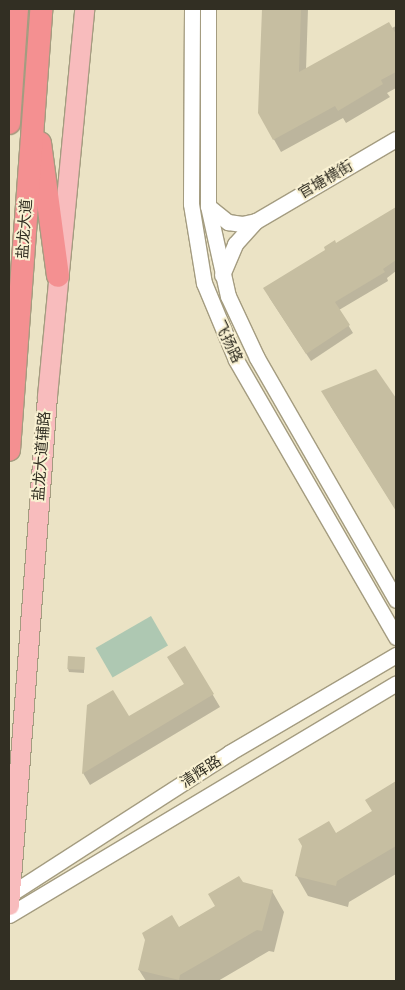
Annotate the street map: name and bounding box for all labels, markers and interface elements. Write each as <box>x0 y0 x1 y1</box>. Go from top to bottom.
street label: 官塘横街 <box>296 157 356 203</box>
street label: 盐龙大道 <box>14 198 36 260</box>
street label: 飞扬路 <box>210 318 246 366</box>
street label: 盐龙大道辅路 <box>30 410 54 502</box>
street label: 清辉路 <box>177 752 225 792</box>

